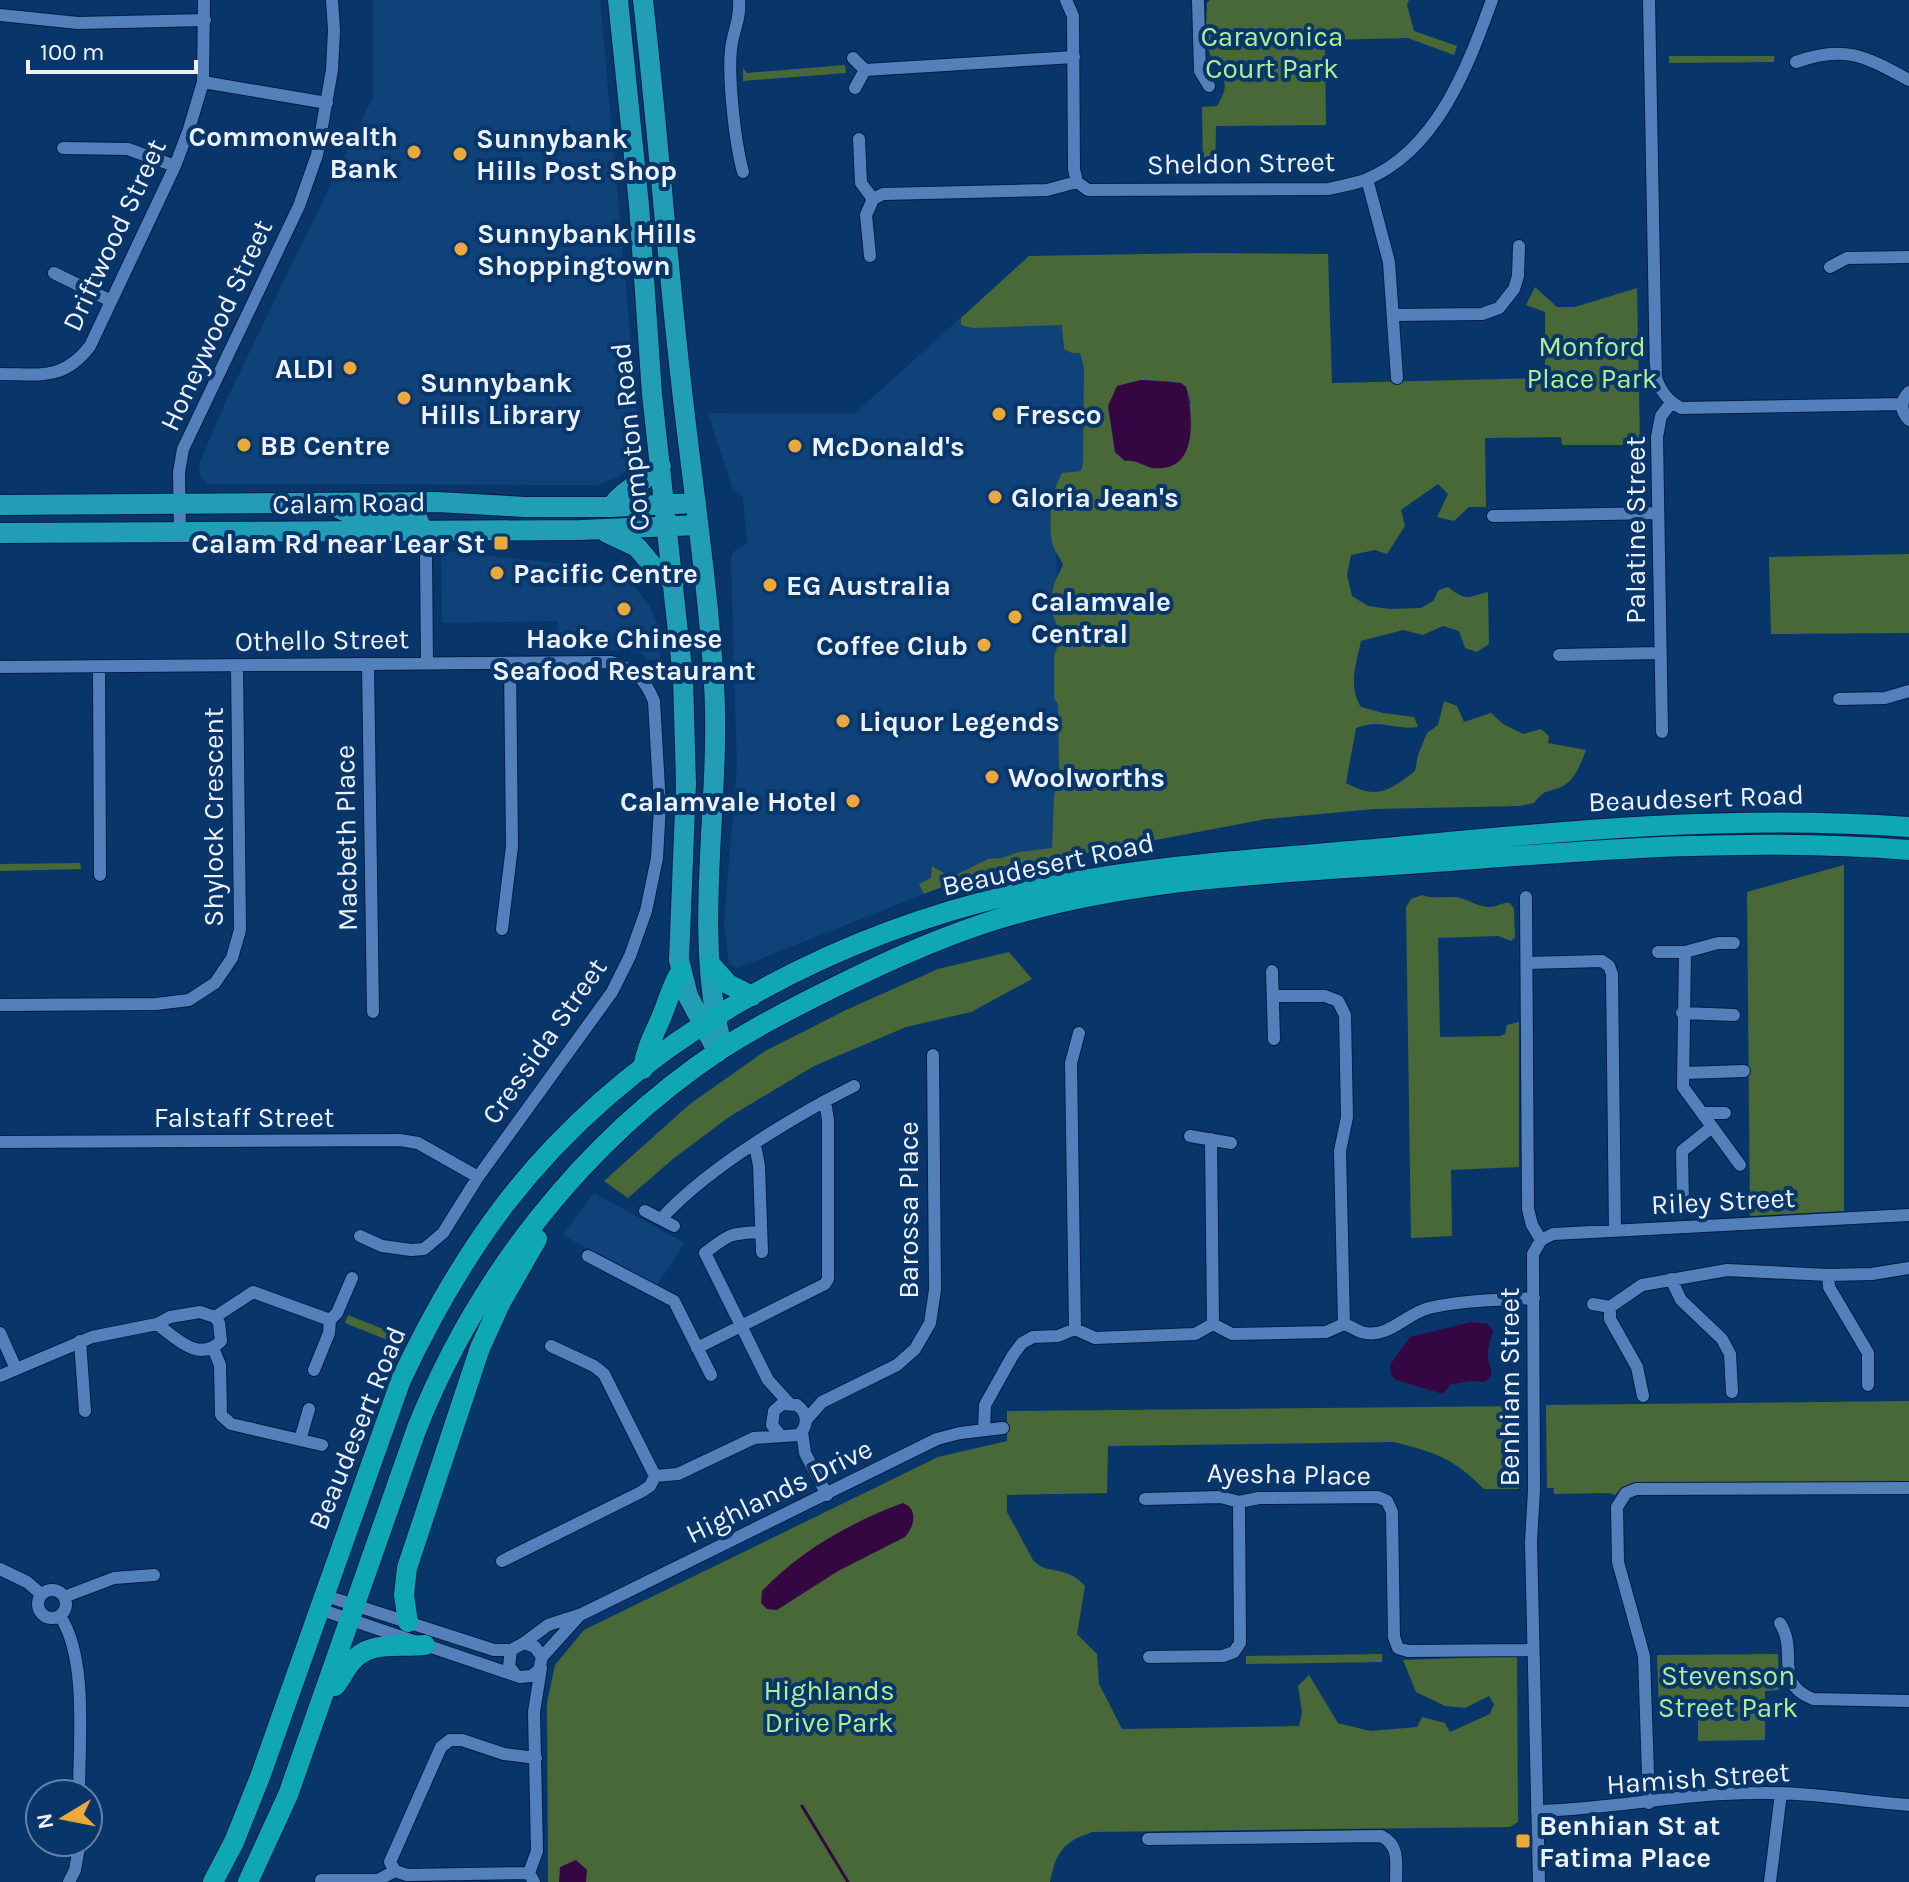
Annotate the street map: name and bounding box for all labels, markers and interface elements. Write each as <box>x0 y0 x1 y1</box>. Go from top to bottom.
park label: Caravonica Court Park <box>1201 20 1343 85</box>
scale bar <box>28 24 196 74</box>
text: 100 m <box>40 38 105 66</box>
place label: Commonwealth Bank <box>189 120 398 185</box>
place label: Sunnybank Hills Post Shop <box>476 122 677 187</box>
street label: Driftwood Street <box>55 134 173 336</box>
marker: Commonwealth Bank <box>405 143 423 161</box>
marker: Sunnybank Hills Post Shop <box>451 145 469 163</box>
street label: Sheldon Street <box>1147 145 1335 181</box>
street label: Honeywood Street <box>153 214 279 436</box>
place label: Sunnybank Hills Shoppingtown <box>477 217 697 282</box>
marker: Sunnybank Hills Shoppingtown <box>452 240 470 258</box>
park label: Monford Place Park <box>1526 330 1658 395</box>
street label: Compton Road <box>604 341 656 533</box>
place label: ALDI <box>275 352 334 385</box>
marker: ALDI <box>341 359 359 377</box>
place label: Sunnybank Hills Library <box>420 366 581 431</box>
marker: Sunnybank Hills Library <box>395 389 413 407</box>
place label: Fresco <box>1015 398 1102 431</box>
marker: Fresco <box>990 405 1008 423</box>
place label: BB Centre <box>260 429 390 462</box>
place label: McDonald's <box>811 430 965 463</box>
marker: BB Centre <box>235 436 253 454</box>
street label: Palatine Street <box>1619 436 1652 624</box>
marker: McDonald's <box>786 437 804 455</box>
place label: Gloria Jean's <box>1011 481 1179 514</box>
street label: Calam Road <box>272 485 426 521</box>
marker: Gloria Jean's <box>986 488 1004 506</box>
place label: Calam Rd near Lear St <box>191 527 485 560</box>
marker: Calam Rd near Lear St <box>492 534 510 552</box>
place label: Pacific Centre <box>513 557 698 590</box>
marker: Pacific Centre <box>488 564 506 582</box>
place label: EG Australia <box>786 569 951 602</box>
marker: EG Australia <box>761 576 779 594</box>
place label: Calamvale Central <box>1031 585 1171 650</box>
marker: Haoke Chinese Seafood Restaurant <box>615 600 633 618</box>
marker: Calamvale Central <box>1006 608 1024 626</box>
street label: Othello Street <box>235 622 409 658</box>
place label: Haoke Chinese Seafood Restaurant <box>492 622 756 687</box>
place label: Coffee Club <box>816 629 968 662</box>
marker: Coffee Club <box>975 636 993 654</box>
place label: Liquor Legends <box>859 705 1060 738</box>
street label: Shylock Crescent <box>197 707 230 927</box>
marker: Liquor Legends <box>834 712 852 730</box>
street label: Macbeth Place <box>328 745 364 931</box>
place label: Woolworths <box>1008 761 1165 794</box>
marker: Woolworths <box>983 768 1001 786</box>
street label: Beaudesert Road <box>1588 778 1804 818</box>
place label: Calamvale Hotel <box>620 785 837 818</box>
marker: Calamvale Hotel <box>844 792 862 810</box>
street label: Beaudesert Road <box>939 825 1157 903</box>
street label: Cressida Street <box>475 952 613 1130</box>
street label: Falstaff Street <box>154 1101 334 1134</box>
street label: Barossa Place <box>892 1121 925 1299</box>
street label: Riley Street <box>1650 1181 1796 1221</box>
street label: Benhiam Street <box>1493 1287 1526 1487</box>
street label: Beaudesert Road <box>301 1322 413 1534</box>
street label: Highlands Drive <box>680 1432 878 1550</box>
street label: Ayesha Place <box>1207 1456 1371 1492</box>
park label: Stevenson Street Park <box>1658 1659 1798 1724</box>
park label: Highlands Drive Park <box>763 1674 895 1739</box>
street label: Hamish Street <box>1605 1755 1791 1801</box>
north arrow <box>24 1778 104 1858</box>
place label: Benhian St at Fatima Place <box>1539 1809 1720 1874</box>
text: N <box>31 1811 59 1831</box>
marker: Benhian St at Fatima Place <box>1514 1832 1532 1850</box>

